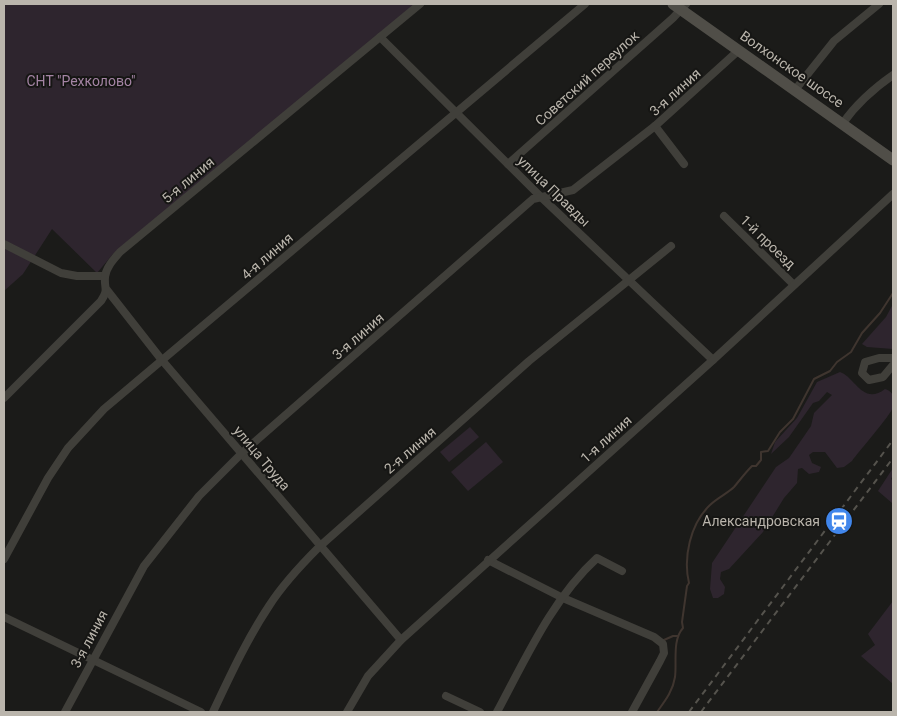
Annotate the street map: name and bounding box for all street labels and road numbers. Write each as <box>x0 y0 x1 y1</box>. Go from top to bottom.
street label: Советский переулок <box>532 27 642 129</box>
street label: Волхонское шоссе <box>737 27 847 111</box>
street label: 3-я линия <box>646 65 704 119</box>
street label: улица Правды <box>514 152 594 230</box>
street label: 5-я линия <box>159 154 217 206</box>
street label: 1-й проезд <box>737 212 799 273</box>
street label: 4-я линия <box>238 229 296 283</box>
street label: 3-я линия <box>329 309 387 363</box>
street label: 1-я линия <box>577 412 635 466</box>
street label: улица Труда <box>230 422 294 494</box>
street label: 2-я линия <box>381 423 439 477</box>
street label: 3-я линия <box>67 607 111 671</box>

